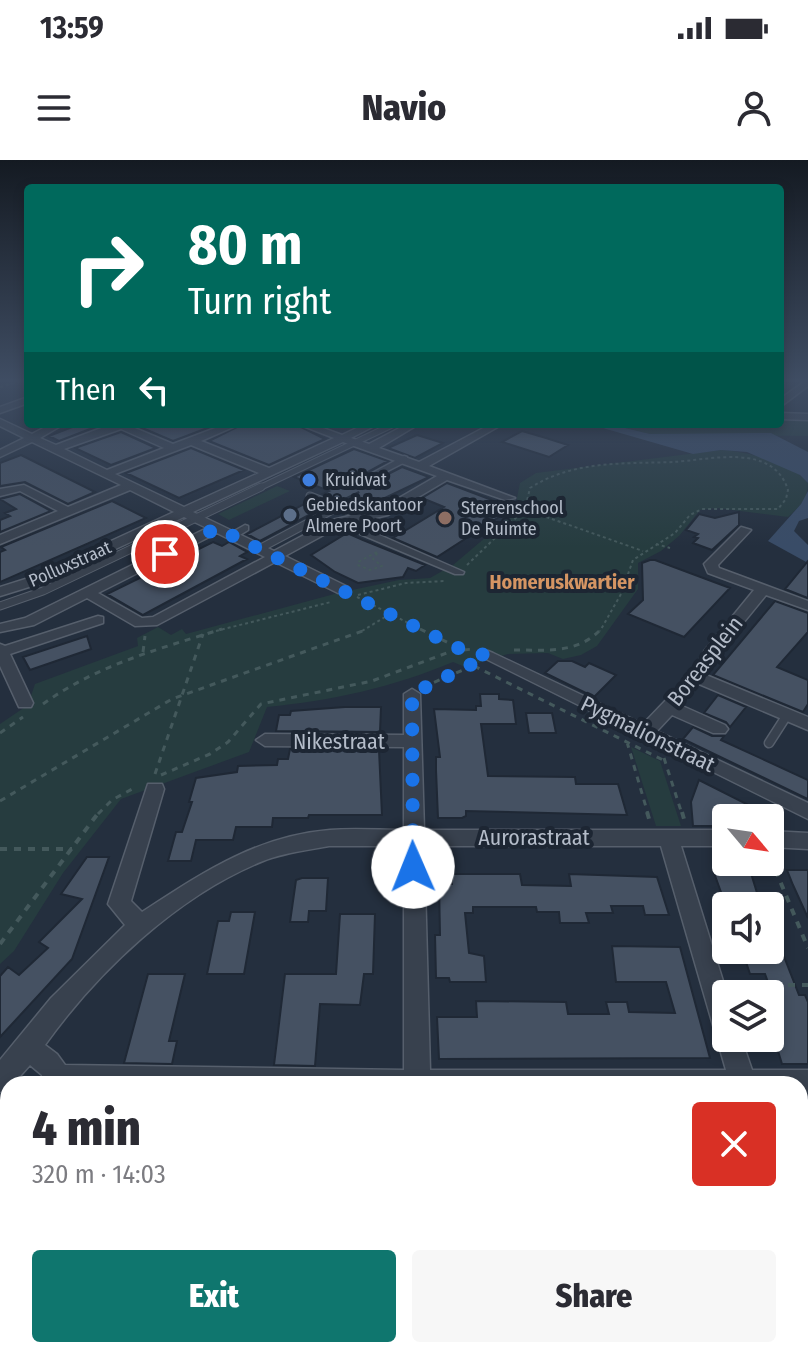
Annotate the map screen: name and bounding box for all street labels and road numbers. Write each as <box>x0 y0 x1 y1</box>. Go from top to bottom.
street label: Polluxstraat <box>25 536 115 592</box>
street label: Boreasplein <box>661 611 749 711</box>
street label: Pygmalionstraat <box>577 690 720 778</box>
street label: Nikestraat <box>293 728 386 755</box>
street label: Aurorastraat <box>478 824 591 851</box>

